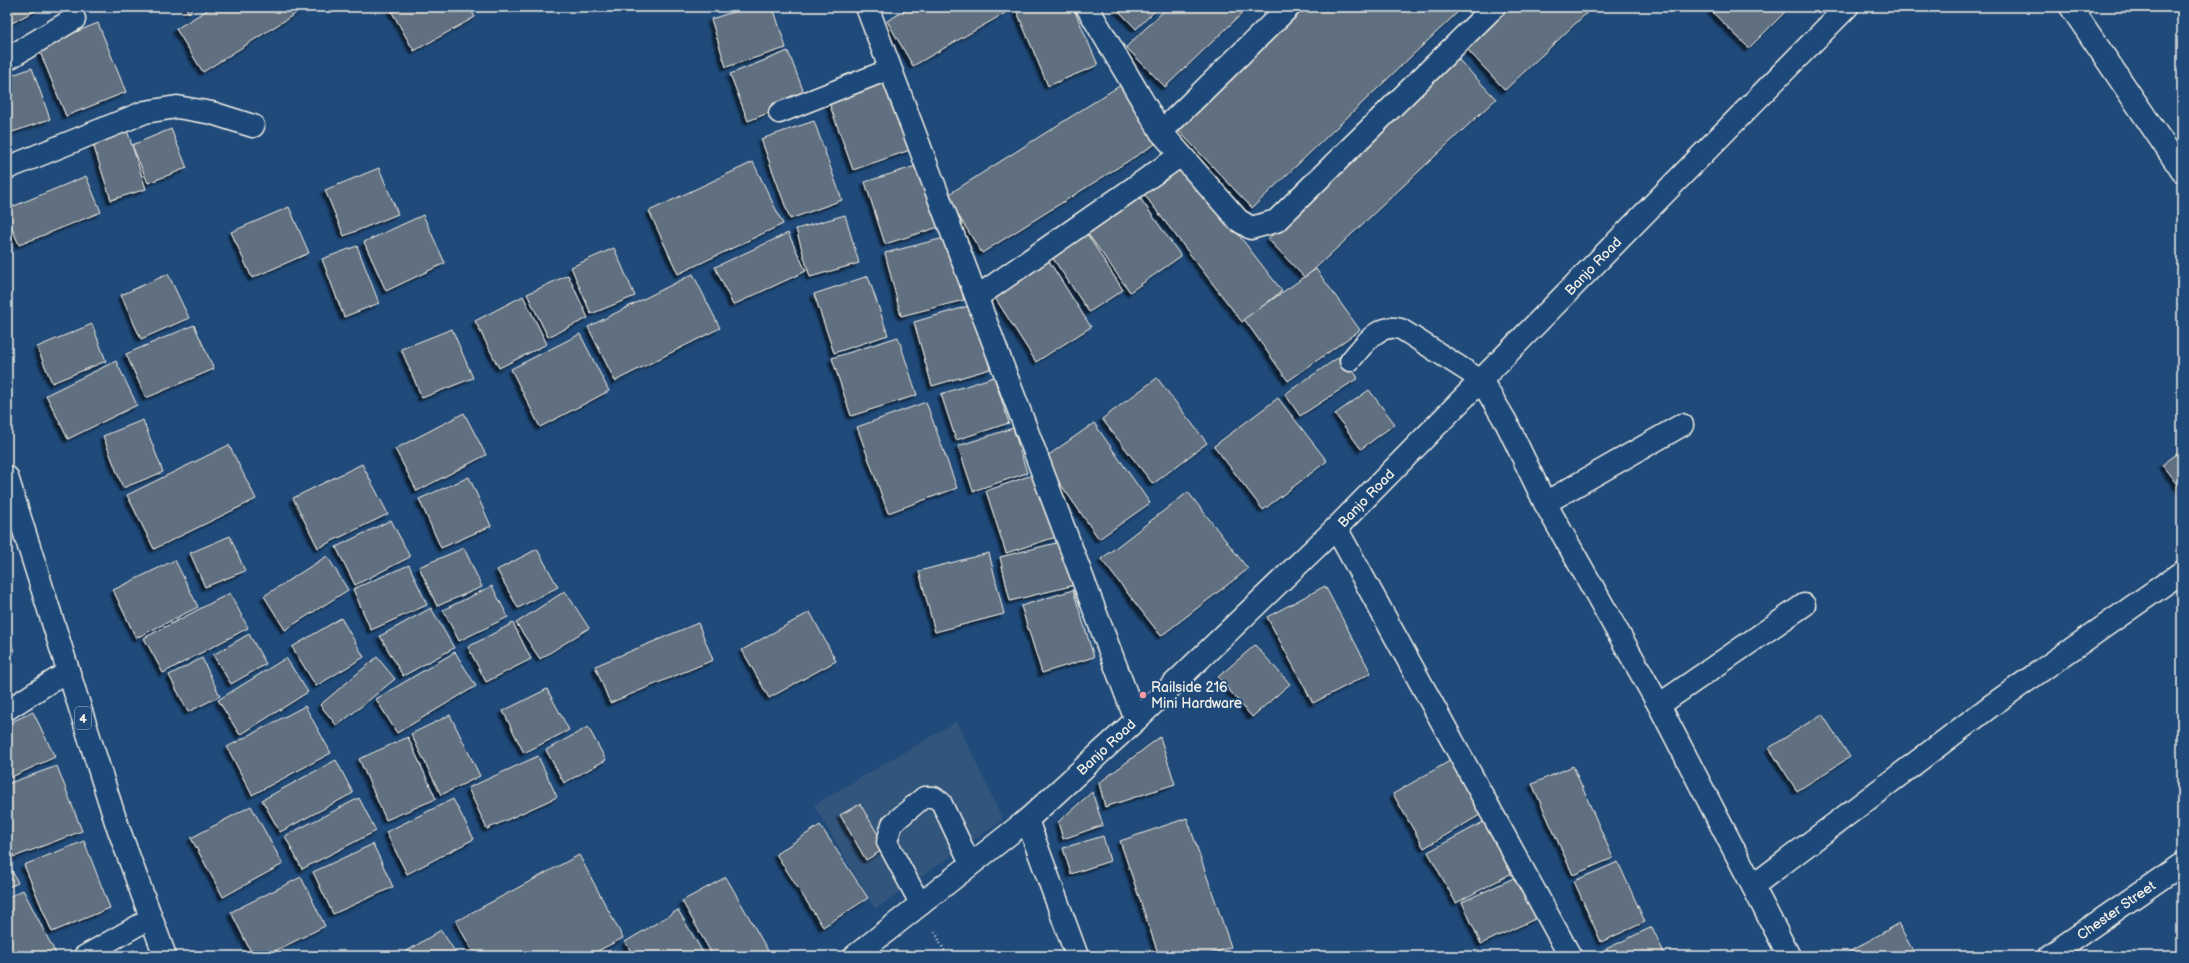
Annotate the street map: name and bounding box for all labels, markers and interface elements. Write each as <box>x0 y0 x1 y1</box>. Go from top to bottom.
street label: Banjo Road <box>1561 234 1625 299</box>
street label: Banjo Road <box>1334 466 1398 531</box>
place label: Railside 216 Mini Hardware <box>1151 679 1242 712</box>
marker: Railside 216 Mini Hardware <box>1138 690 1148 700</box>
road number: 4 <box>75 707 91 729</box>
street label: Banjo Road <box>1073 716 1139 779</box>
street label: Chester Street <box>2074 877 2159 944</box>

